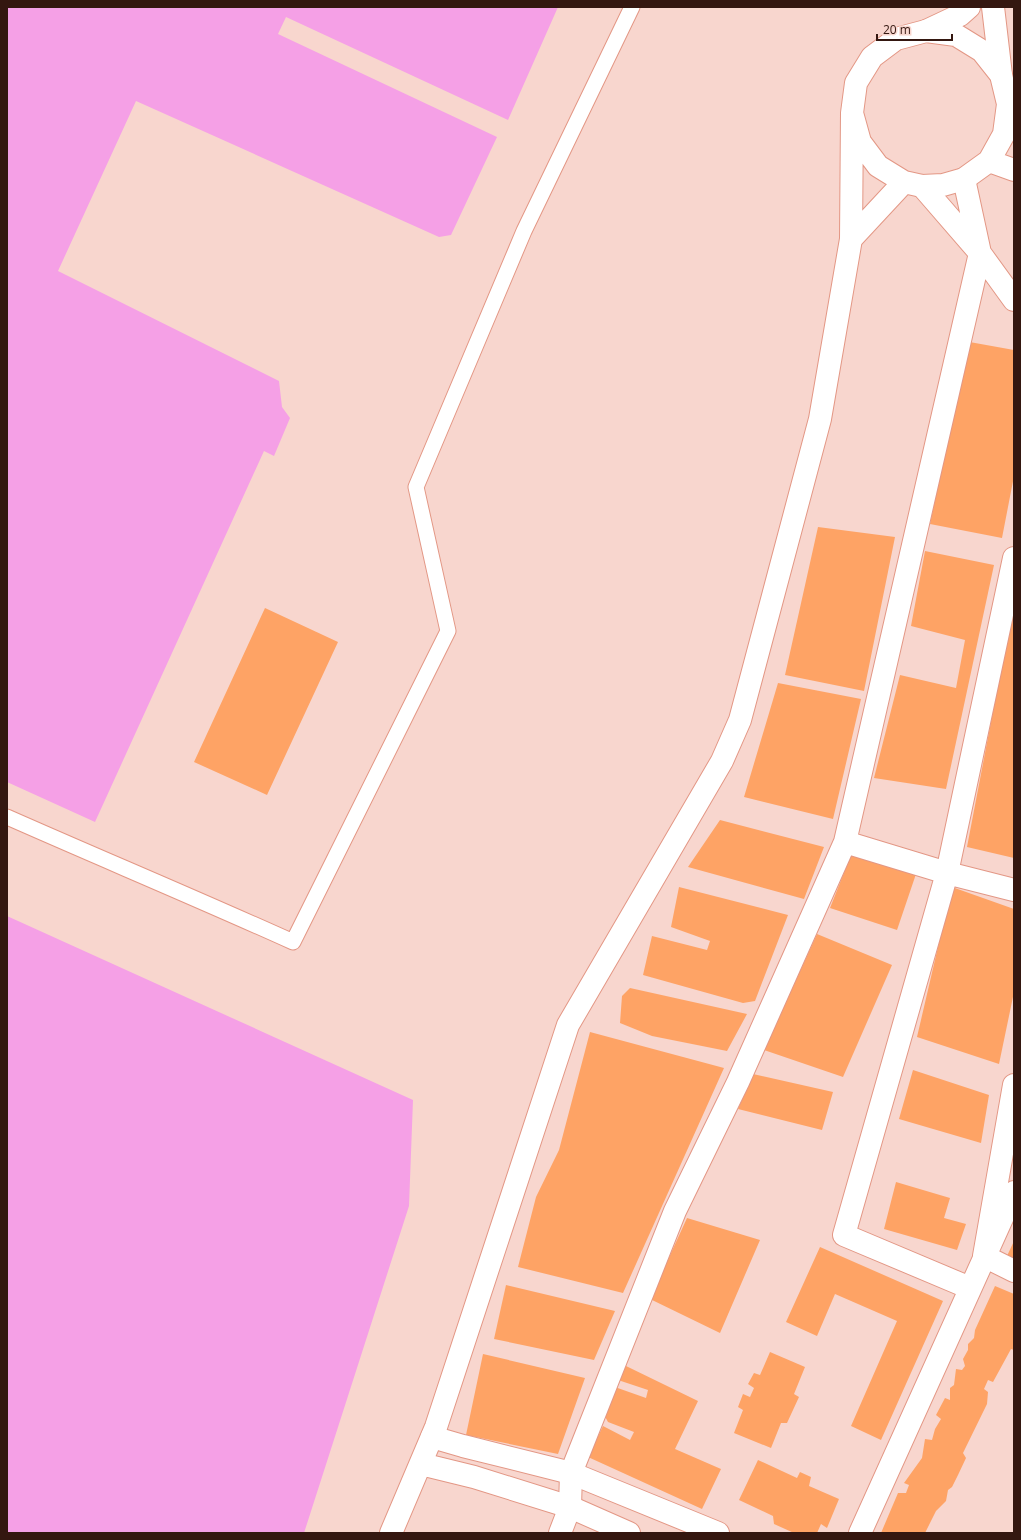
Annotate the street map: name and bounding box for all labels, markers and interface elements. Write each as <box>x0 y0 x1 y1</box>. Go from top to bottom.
scale bar <box>877 16 952 42</box>
text: 20 m <box>883 21 911 38</box>

